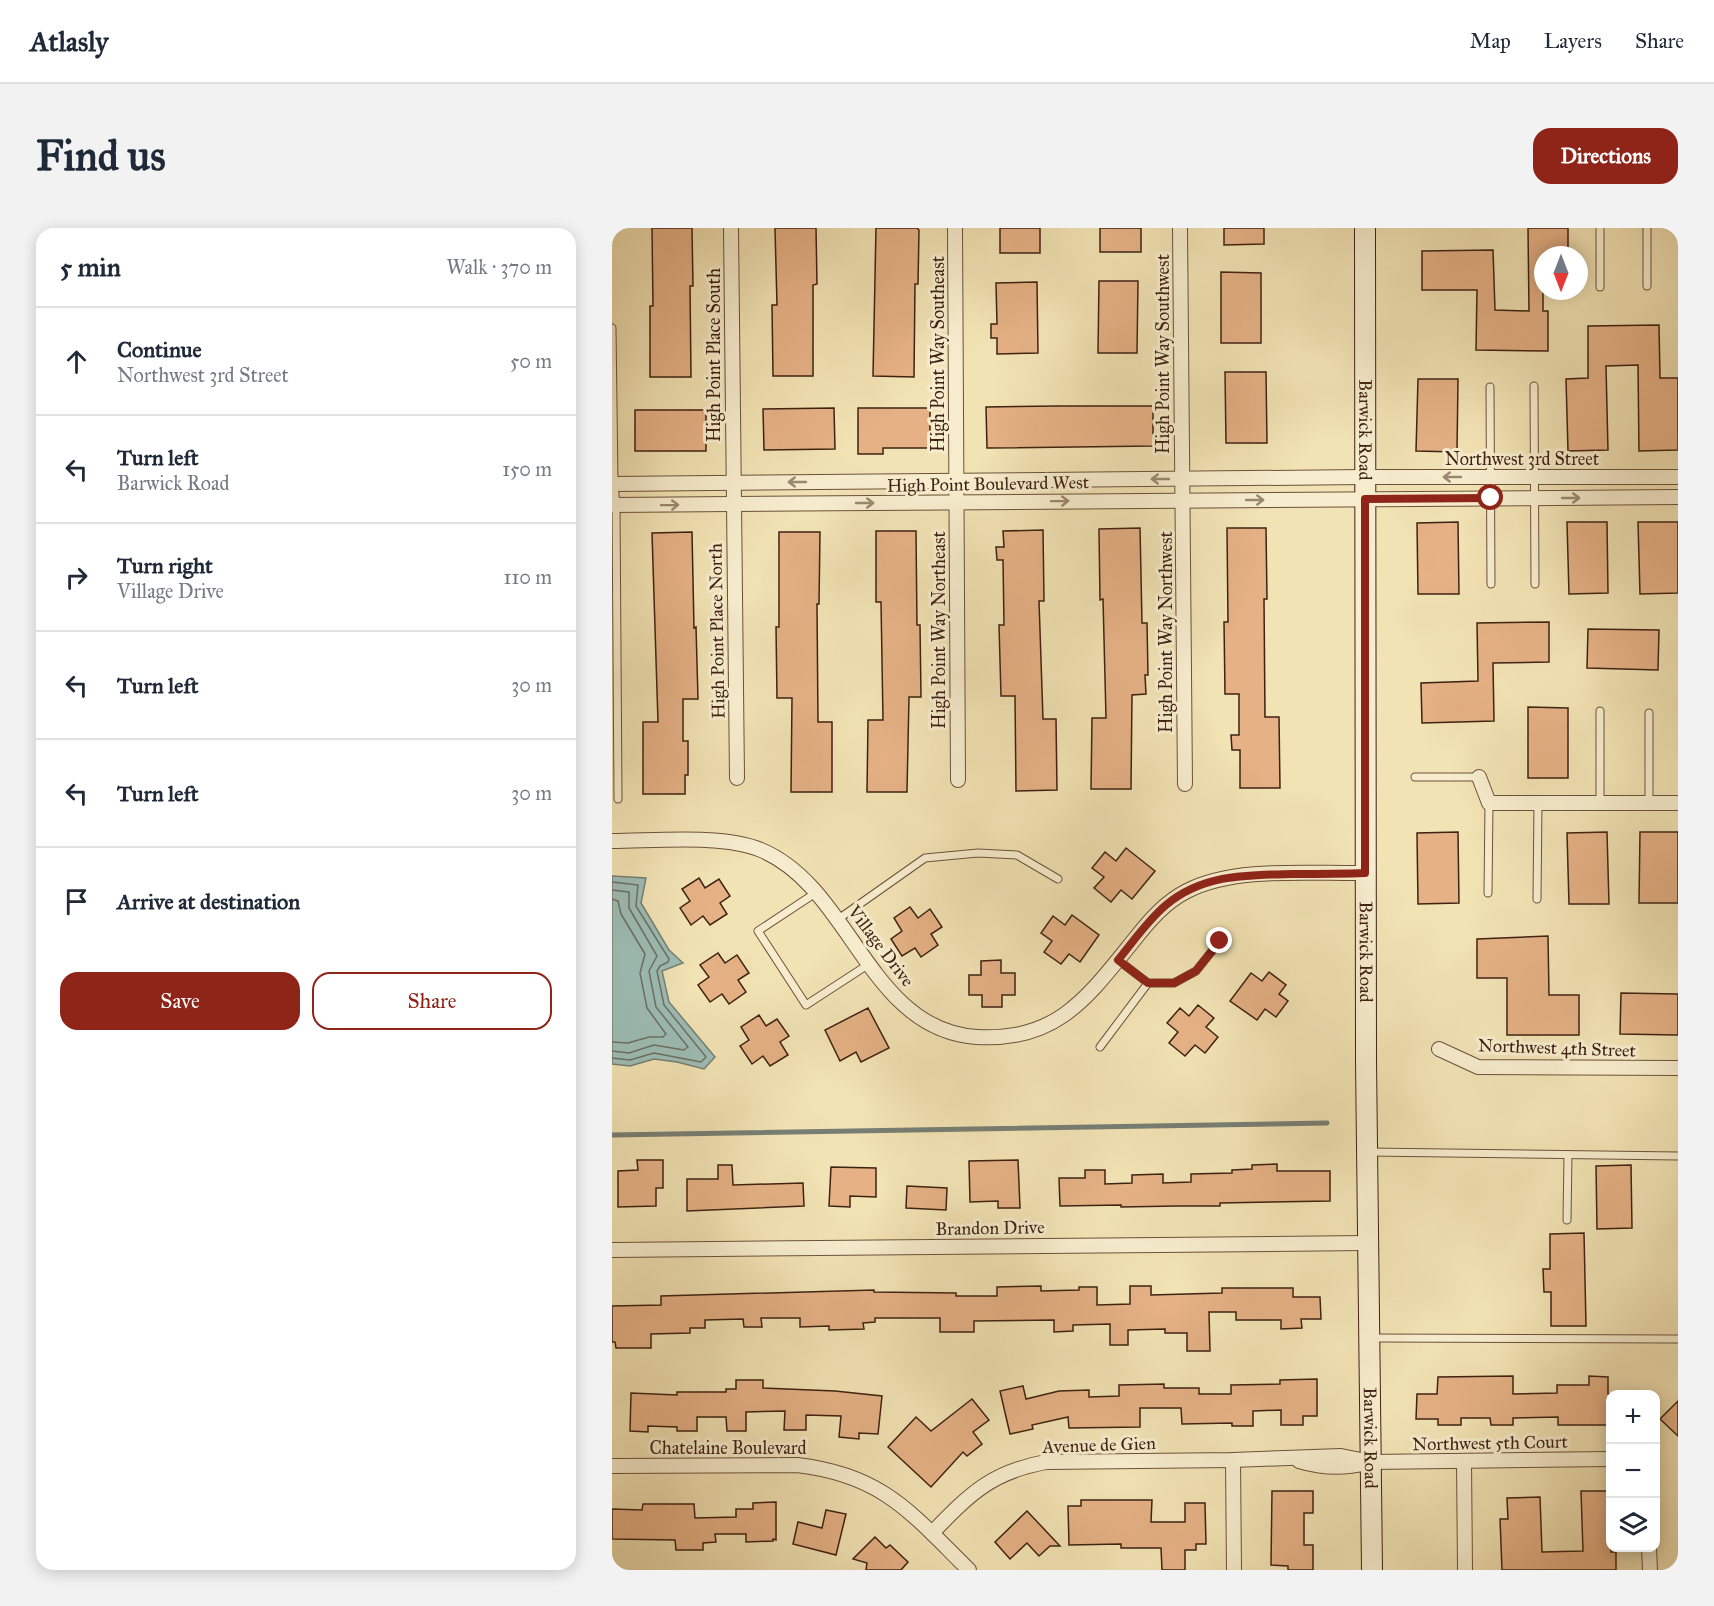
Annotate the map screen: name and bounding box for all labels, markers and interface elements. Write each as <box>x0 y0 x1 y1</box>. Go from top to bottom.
text: Atlasly <box>30 24 108 59</box>
text: Map <box>1470 28 1511 54</box>
text: Layers <box>1544 28 1602 54</box>
text: Share <box>1635 28 1684 54</box>
button: Directions <box>1533 128 1678 184</box>
text: Find us <box>36 130 166 182</box>
north arrow <box>1534 246 1588 300</box>
text: 5 min <box>60 251 121 283</box>
street label: High Point Way Southwest <box>1152 253 1175 454</box>
text: Walk · 370 m <box>446 255 552 279</box>
street label: High Point Way Southeast <box>927 255 950 452</box>
street label: High Point Place South <box>703 268 726 442</box>
text: Continue <box>117 336 202 363</box>
icon: ahead <box>60 345 93 378</box>
text: 50 m <box>510 349 552 373</box>
text: Northwest 3rd Street <box>117 363 289 387</box>
street label: Barwick Road <box>1354 379 1376 481</box>
text: Turn left <box>117 444 199 471</box>
street label: Northwest 3rd Street <box>1445 448 1600 470</box>
icon: left <box>60 453 93 486</box>
text: 150 m <box>502 457 552 481</box>
text: Barwick Road <box>117 471 229 495</box>
street label: High Point Boulevard West <box>887 471 1090 498</box>
one-way arrow <box>1442 471 1462 483</box>
one-way arrow <box>1150 473 1170 485</box>
one-way arrow <box>787 476 807 488</box>
route start <box>1477 484 1503 510</box>
one-way arrow <box>1560 492 1580 504</box>
one-way arrow <box>1245 494 1265 506</box>
one-way arrow <box>1050 495 1070 507</box>
one-way arrow <box>855 497 875 509</box>
one-way arrow <box>660 499 680 511</box>
street label: High Point Way Northeast <box>928 530 951 729</box>
street label: High Point Way Northwest <box>1155 531 1178 733</box>
street label: High Point Place North <box>704 543 731 719</box>
text: Turn right <box>117 552 213 579</box>
icon: right <box>60 561 93 594</box>
text: 110 m <box>504 565 552 589</box>
text: Village Drive <box>117 579 224 603</box>
icon: left <box>60 669 93 702</box>
text: Turn left <box>117 672 199 699</box>
text: 30 m <box>511 673 552 697</box>
icon: left <box>60 777 93 810</box>
text: Turn left <box>117 780 199 807</box>
text: 30 m <box>511 781 552 805</box>
icon: arrive <box>60 885 93 918</box>
text: Arrive at destination <box>117 888 300 915</box>
street label: Village Drive <box>842 900 919 992</box>
street label: Barwick Road <box>1355 901 1377 1003</box>
route end <box>1206 927 1232 953</box>
button: Save <box>60 972 300 1030</box>
button: Share <box>312 972 552 1030</box>
street label: Northwest 4th Street <box>1478 1034 1637 1062</box>
street label: Brandon Drive <box>935 1216 1045 1240</box>
street label: Barwick Road <box>1359 1387 1382 1489</box>
map controls <box>1606 1390 1660 1552</box>
button: + <box>1606 1390 1660 1444</box>
street label: Northwest 5th Court <box>1412 1431 1569 1455</box>
street label: Avenue de Gien <box>1041 1432 1156 1458</box>
street label: Chatelaine Boulevard <box>649 1437 807 1459</box>
button: − <box>1606 1444 1660 1498</box>
button: layers <box>1606 1498 1660 1552</box>

